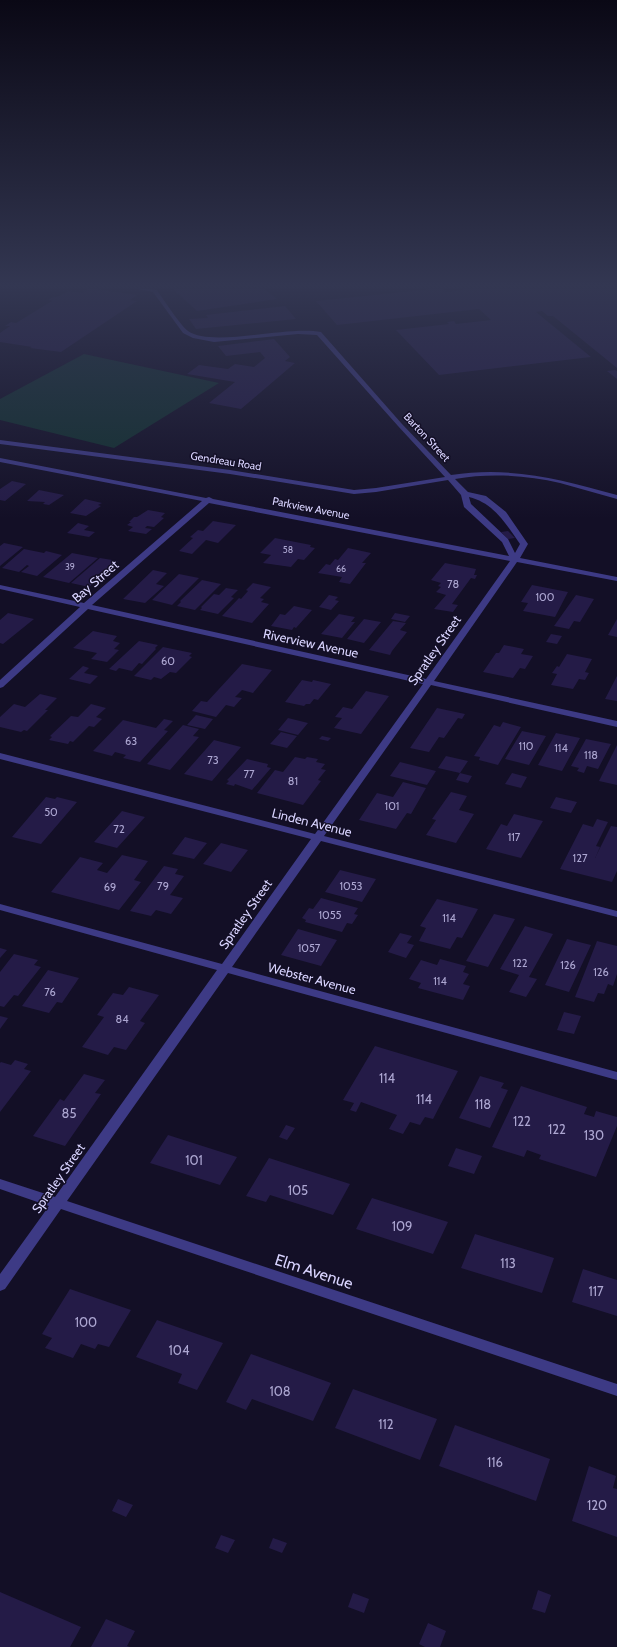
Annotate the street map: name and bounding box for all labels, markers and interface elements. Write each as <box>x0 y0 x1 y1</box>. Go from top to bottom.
street label: Barton Street <box>401 410 453 465</box>
street label: Gendreau Road <box>190 448 262 474</box>
street label: Parkview Avenue <box>271 494 351 522</box>
house number: 58 <box>283 544 293 555</box>
street label: Bay Street <box>68 556 122 606</box>
house number: 39 <box>65 561 75 572</box>
house number: 66 <box>336 563 346 574</box>
house number: 78 <box>447 577 459 591</box>
house number: 100 <box>536 590 555 604</box>
street label: Spratley Street <box>404 611 464 688</box>
street label: Riverview Avenue <box>262 625 360 661</box>
house number: 60 <box>161 654 175 668</box>
house number: 63 <box>125 734 137 748</box>
house number: 110 <box>519 739 534 753</box>
house number: 114 <box>554 741 568 755</box>
house number: 118 <box>584 748 598 762</box>
house number: 73 <box>207 753 219 767</box>
house number: 77 <box>243 767 255 781</box>
house number: 81 <box>288 774 298 788</box>
house number: 101 <box>385 799 399 813</box>
street label: Linden Avenue <box>270 804 354 840</box>
house number: 50 <box>44 805 58 819</box>
house number: 72 <box>113 822 125 836</box>
house number: 117 <box>508 830 521 844</box>
house number: 127 <box>573 851 588 865</box>
street label: Spratley Street <box>215 875 275 952</box>
house number: 79 <box>157 879 169 893</box>
house number: 1053 <box>339 879 363 893</box>
house number: 69 <box>104 880 116 894</box>
house number: 1055 <box>318 908 342 922</box>
house number: 114 <box>442 911 456 925</box>
house number: 1057 <box>298 941 321 955</box>
house number: 122 <box>512 956 528 970</box>
house number: 126 <box>560 958 576 972</box>
street label: Webster Avenue <box>266 959 358 997</box>
house number: 126 <box>593 965 609 979</box>
house number: 114 <box>433 974 447 988</box>
house number: 76 <box>44 985 56 999</box>
house number: 84 <box>115 1012 129 1026</box>
house number: 114 <box>379 1070 395 1086</box>
house number: 114 <box>416 1091 432 1107</box>
house number: 118 <box>475 1096 491 1112</box>
house number: 85 <box>62 1105 76 1121</box>
house number: 122 <box>513 1113 531 1129</box>
house number: 122 <box>548 1121 566 1137</box>
house number: 130 <box>584 1127 604 1143</box>
street label: Spratley Street <box>28 1139 88 1216</box>
house number: 101 <box>185 1152 203 1168</box>
house number: 105 <box>288 1182 308 1198</box>
house number: 109 <box>392 1218 412 1234</box>
street label: Elm Avenue <box>272 1250 355 1293</box>
house number: 113 <box>500 1255 516 1271</box>
house number: 117 <box>588 1283 604 1299</box>
house number: 100 <box>75 1314 97 1330</box>
house number: 104 <box>169 1342 190 1358</box>
house number: 108 <box>269 1383 291 1399</box>
house number: 112 <box>378 1416 394 1432</box>
house number: 116 <box>487 1454 503 1470</box>
house number: 120 <box>587 1497 607 1513</box>

